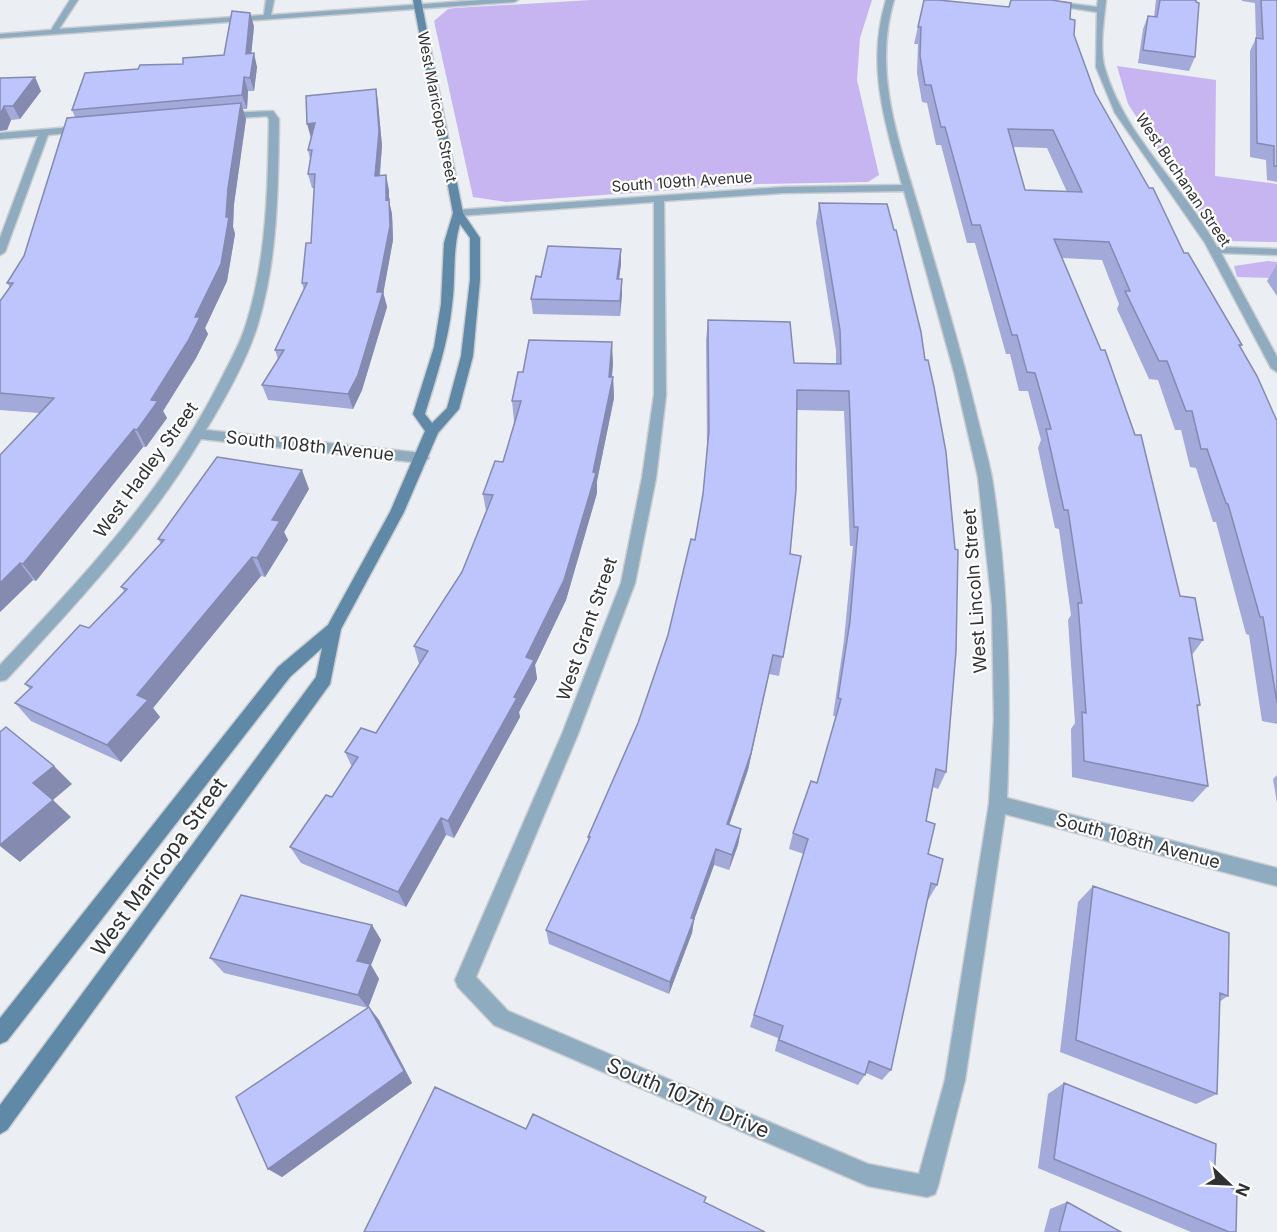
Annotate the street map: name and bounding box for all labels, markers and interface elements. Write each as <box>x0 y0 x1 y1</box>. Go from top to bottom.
street label: West Maricopa Street <box>414 30 461 184</box>
street label: West Buchanan Street <box>1132 109 1235 250</box>
street label: South 109th Avenue <box>611 167 753 196</box>
street label: West Hadley Street <box>89 398 202 542</box>
street label: South 108th Avenue <box>225 426 395 465</box>
street label: West Lincoln Street <box>958 508 991 674</box>
street label: West Grant Street <box>552 554 621 703</box>
street label: West Maricopa Street <box>85 773 232 961</box>
street label: South 108th Avenue <box>1054 808 1223 873</box>
street label: South 107th Drive <box>603 1052 773 1143</box>
north arrow <box>1199 1154 1259 1214</box>
text: N <box>1231 1180 1254 1199</box>

